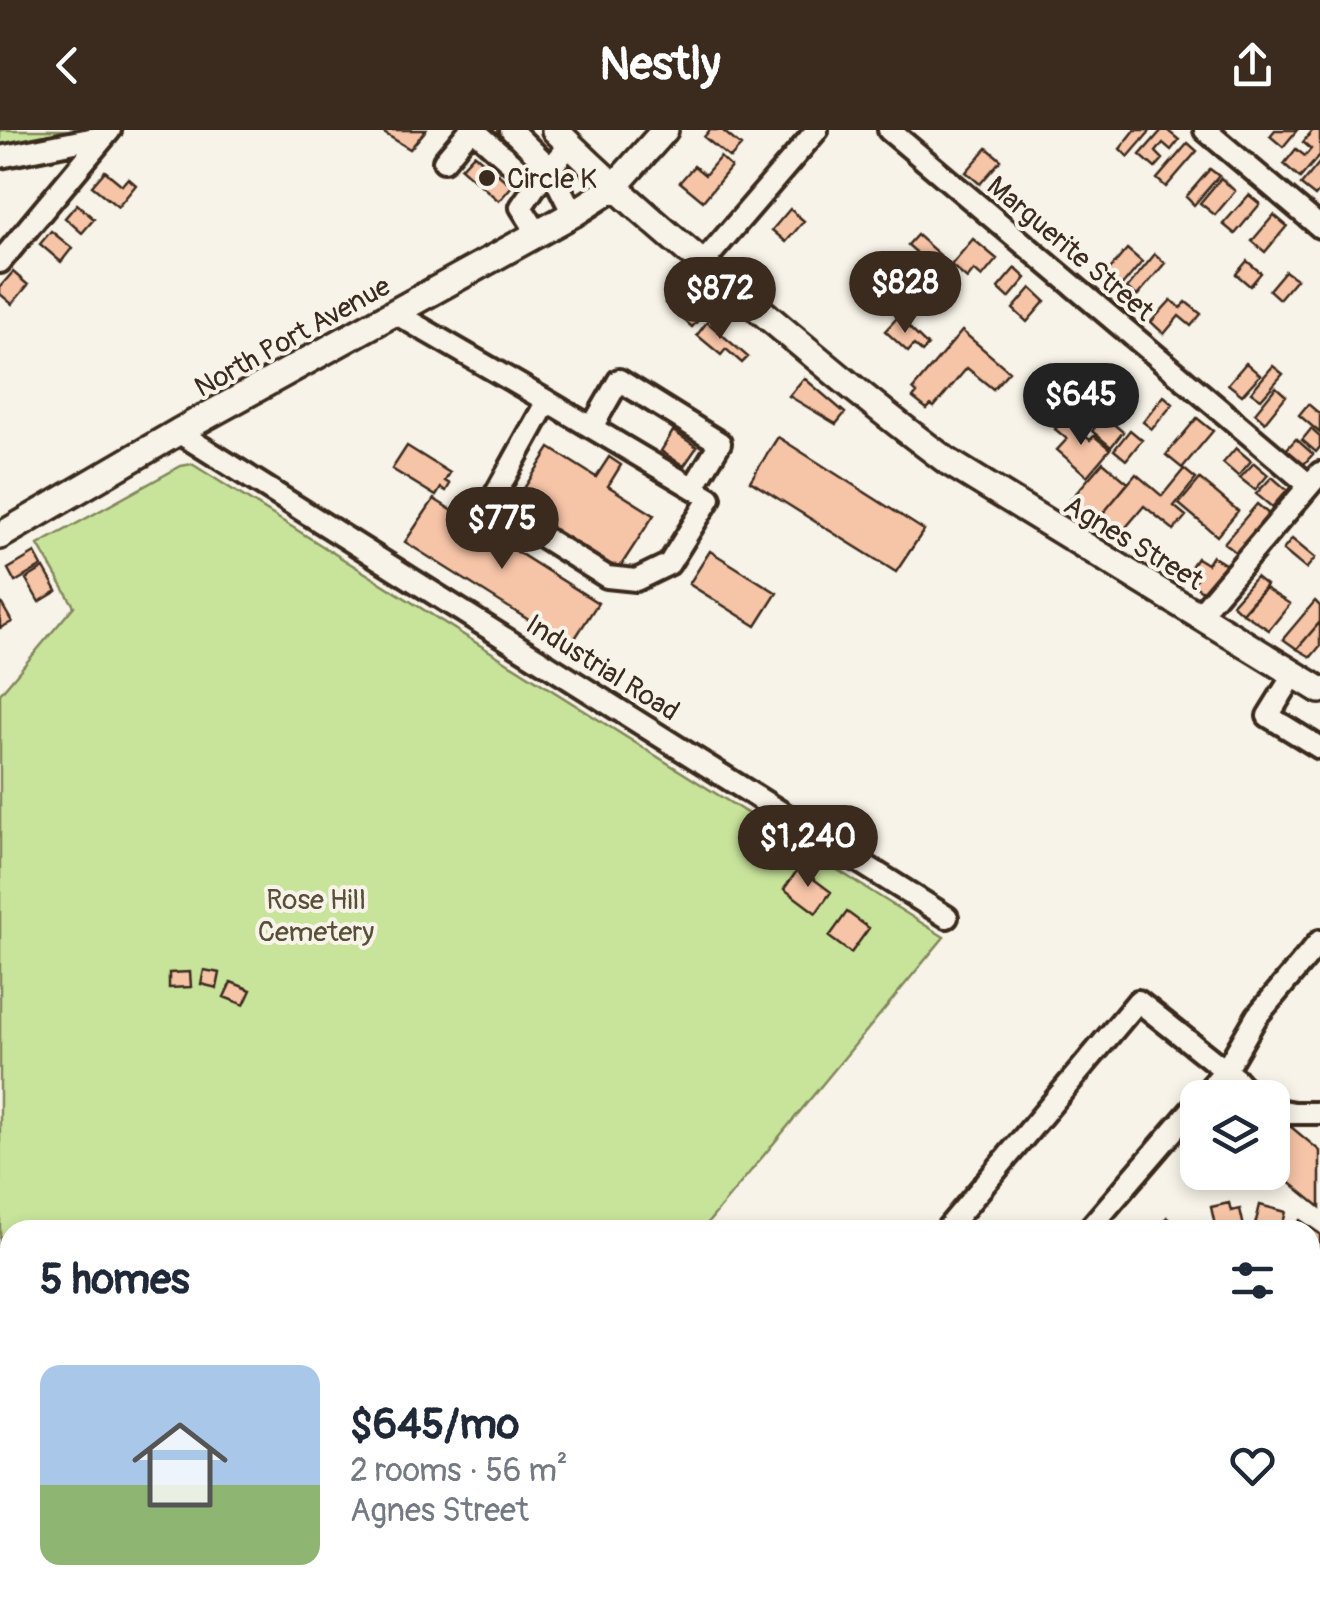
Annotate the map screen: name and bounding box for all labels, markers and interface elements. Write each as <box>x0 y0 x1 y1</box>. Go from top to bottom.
text: Nestly <box>600 37 720 93</box>
icon: back <box>40 38 95 93</box>
icon: share <box>1225 38 1280 93</box>
place label: Circle K <box>507 162 597 197</box>
marker: Circle K <box>476 167 498 189</box>
street label: Marguerite Street <box>979 169 1161 330</box>
pin: $828 <box>846 251 964 336</box>
pin: $872 <box>661 257 779 342</box>
text: $828 <box>871 263 939 303</box>
street label: North Port Avenue <box>189 269 397 406</box>
text: $872 <box>686 269 754 309</box>
pin: $645 <box>1022 363 1140 448</box>
text: $645 <box>1045 375 1117 415</box>
pin: $775 <box>443 487 561 572</box>
street label: Agnes Street <box>1057 488 1210 599</box>
text: $775 <box>468 499 536 539</box>
street label: Industrial Road <box>519 607 685 729</box>
pin: $1,240 <box>727 805 889 890</box>
text: $1,240 <box>760 817 856 857</box>
park label: Rose Hill Cemetery <box>258 883 374 950</box>
map controls <box>1180 1080 1290 1190</box>
button: layers <box>1180 1080 1290 1190</box>
icon: filters <box>1225 1253 1280 1308</box>
text: 5 homes <box>40 1254 190 1306</box>
text: $645/mo <box>350 1399 519 1451</box>
icon: home <box>120 1405 240 1525</box>
icon: heart <box>1225 1438 1280 1493</box>
text: 2 rooms · 56 m² <box>350 1451 568 1491</box>
text: Agnes Street <box>350 1491 529 1531</box>

